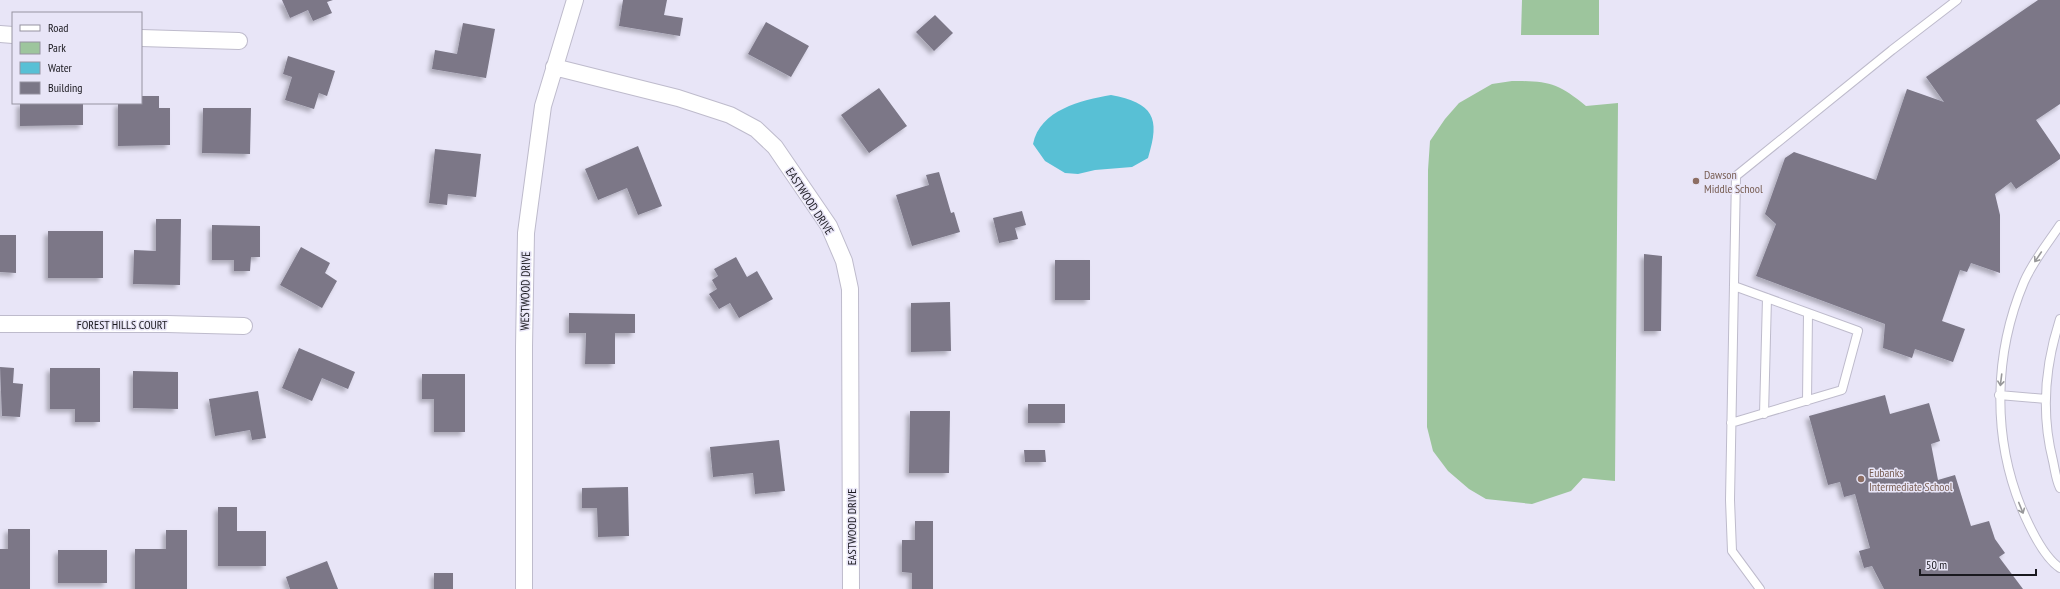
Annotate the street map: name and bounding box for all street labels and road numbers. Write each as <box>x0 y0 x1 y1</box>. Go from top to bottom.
street label: EASTWOOD DRIVE <box>783 165 837 237</box>
street label: WESTWOOD DRIVE <box>517 251 533 331</box>
street label: FOREST HILLS COURT <box>77 317 168 332</box>
street label: EASTWOOD DRIVE <box>844 489 859 565</box>

